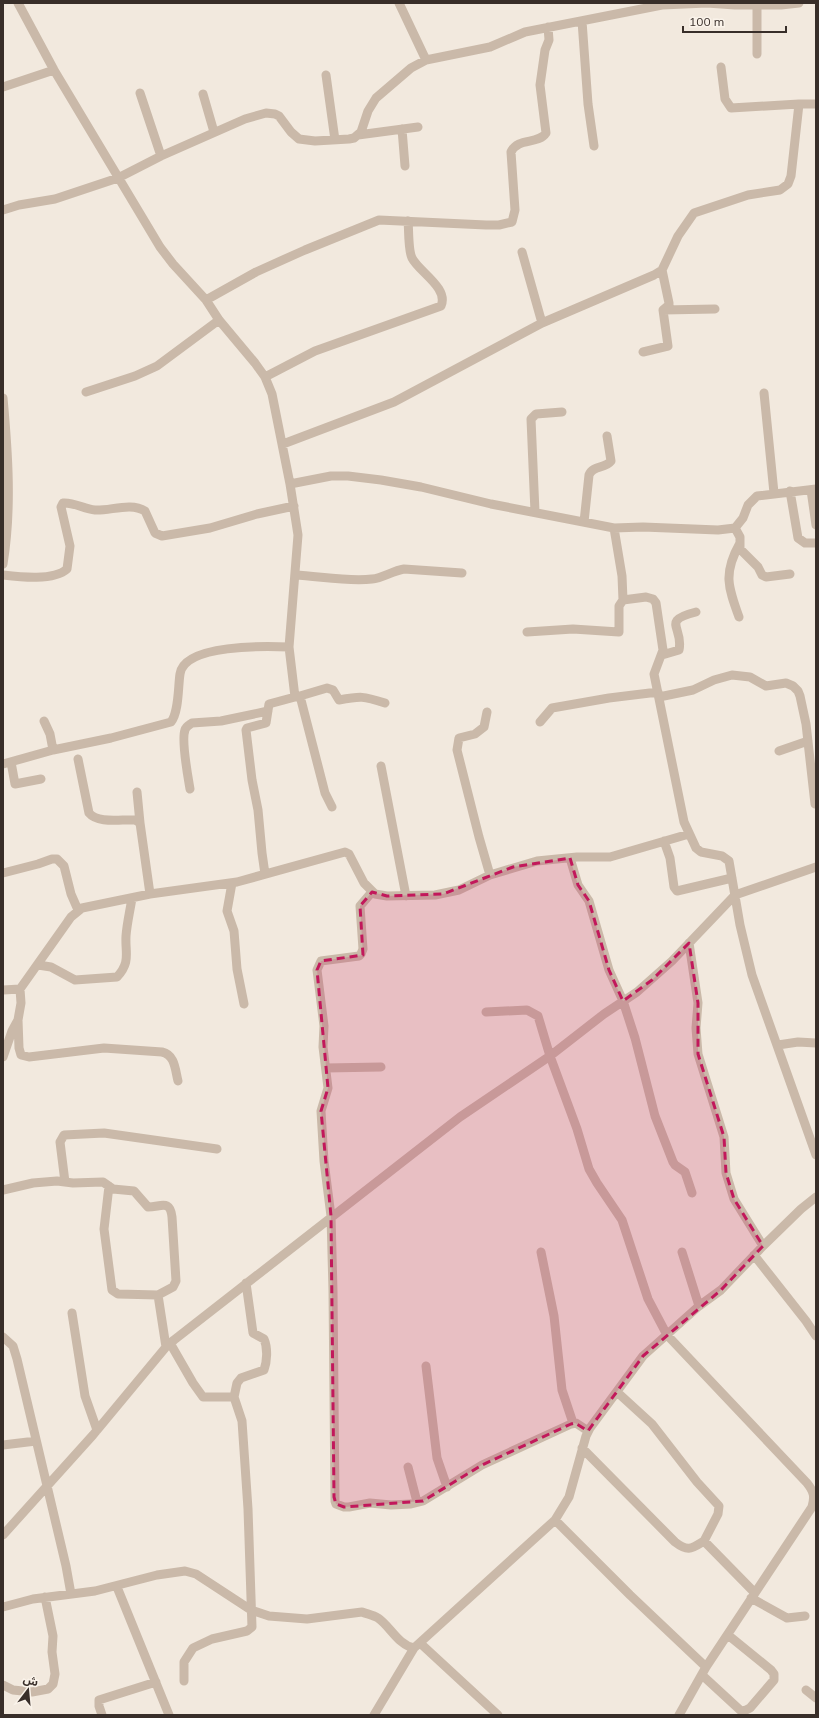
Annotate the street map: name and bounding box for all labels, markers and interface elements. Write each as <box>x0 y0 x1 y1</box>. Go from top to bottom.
scale bar <box>683 8 786 34</box>
text: 100 m <box>689 14 724 29</box>
north arrow <box>8 1670 48 1710</box>
text: ش <box>22 1672 40 1689</box>

